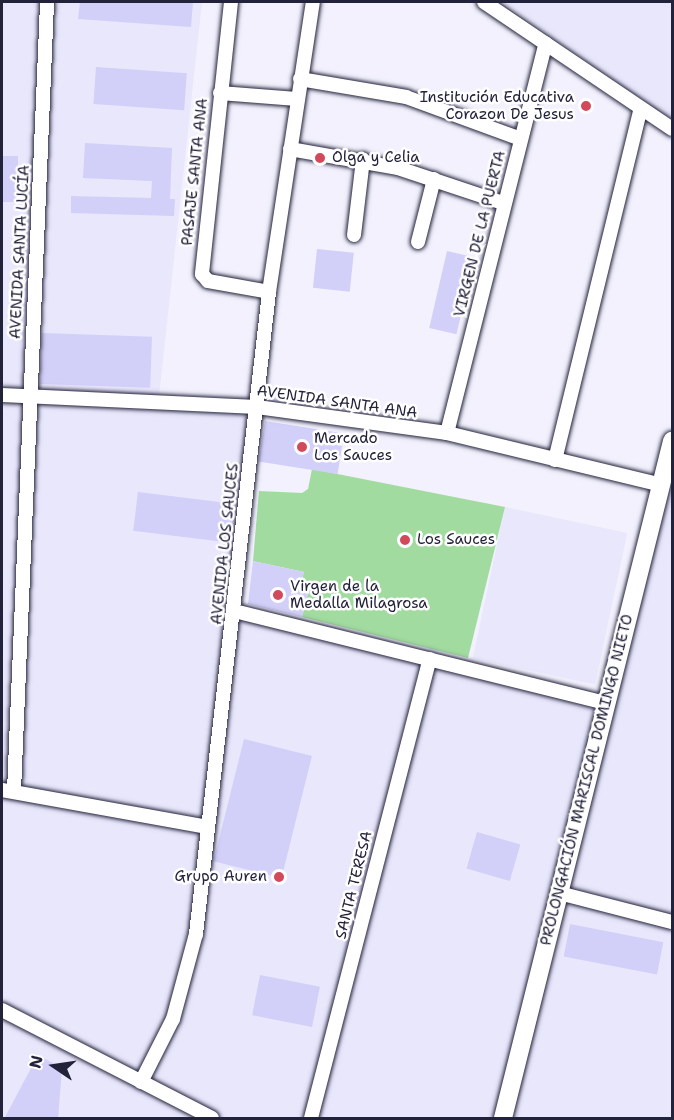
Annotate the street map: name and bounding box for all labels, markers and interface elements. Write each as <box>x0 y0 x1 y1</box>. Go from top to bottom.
place label: Institución Educativa Corazon De Jesus <box>420 88 574 123</box>
street label: PASAJE SANTA ANA <box>178 97 212 247</box>
marker: Institución Educativa Corazon De Jesus <box>579 99 593 113</box>
place label: Olga y Celia <box>332 149 420 167</box>
street label: VIRGEN DE LA PUERTA <box>451 149 509 319</box>
marker: Olga y Celia <box>313 151 327 165</box>
street label: AVENIDA SANTA LUCÍA <box>6 165 34 339</box>
street label: AVENIDA SANTA ANA <box>256 382 418 422</box>
place label: Mercado Los Sauces <box>314 429 392 464</box>
marker: Mercado Los Sauces <box>295 440 309 454</box>
street label: AVENIDA LOS SAUCES <box>208 462 242 626</box>
place label: Los Sauces <box>417 531 495 549</box>
marker: Los Sauces <box>398 533 412 547</box>
place label: Virgen de la Medalla Milagrosa <box>290 577 428 612</box>
marker: Virgen de la Medalla Milagrosa <box>271 588 285 602</box>
street label: PROLONGACIÓN MARISCAL DOMINGO NIETO <box>537 612 637 948</box>
street label: SANTA TERESA <box>332 829 376 941</box>
place label: Grupo Auren <box>175 868 267 886</box>
marker: Grupo Auren <box>272 870 286 884</box>
north arrow <box>24 1036 84 1096</box>
text: N <box>24 1053 48 1070</box>

